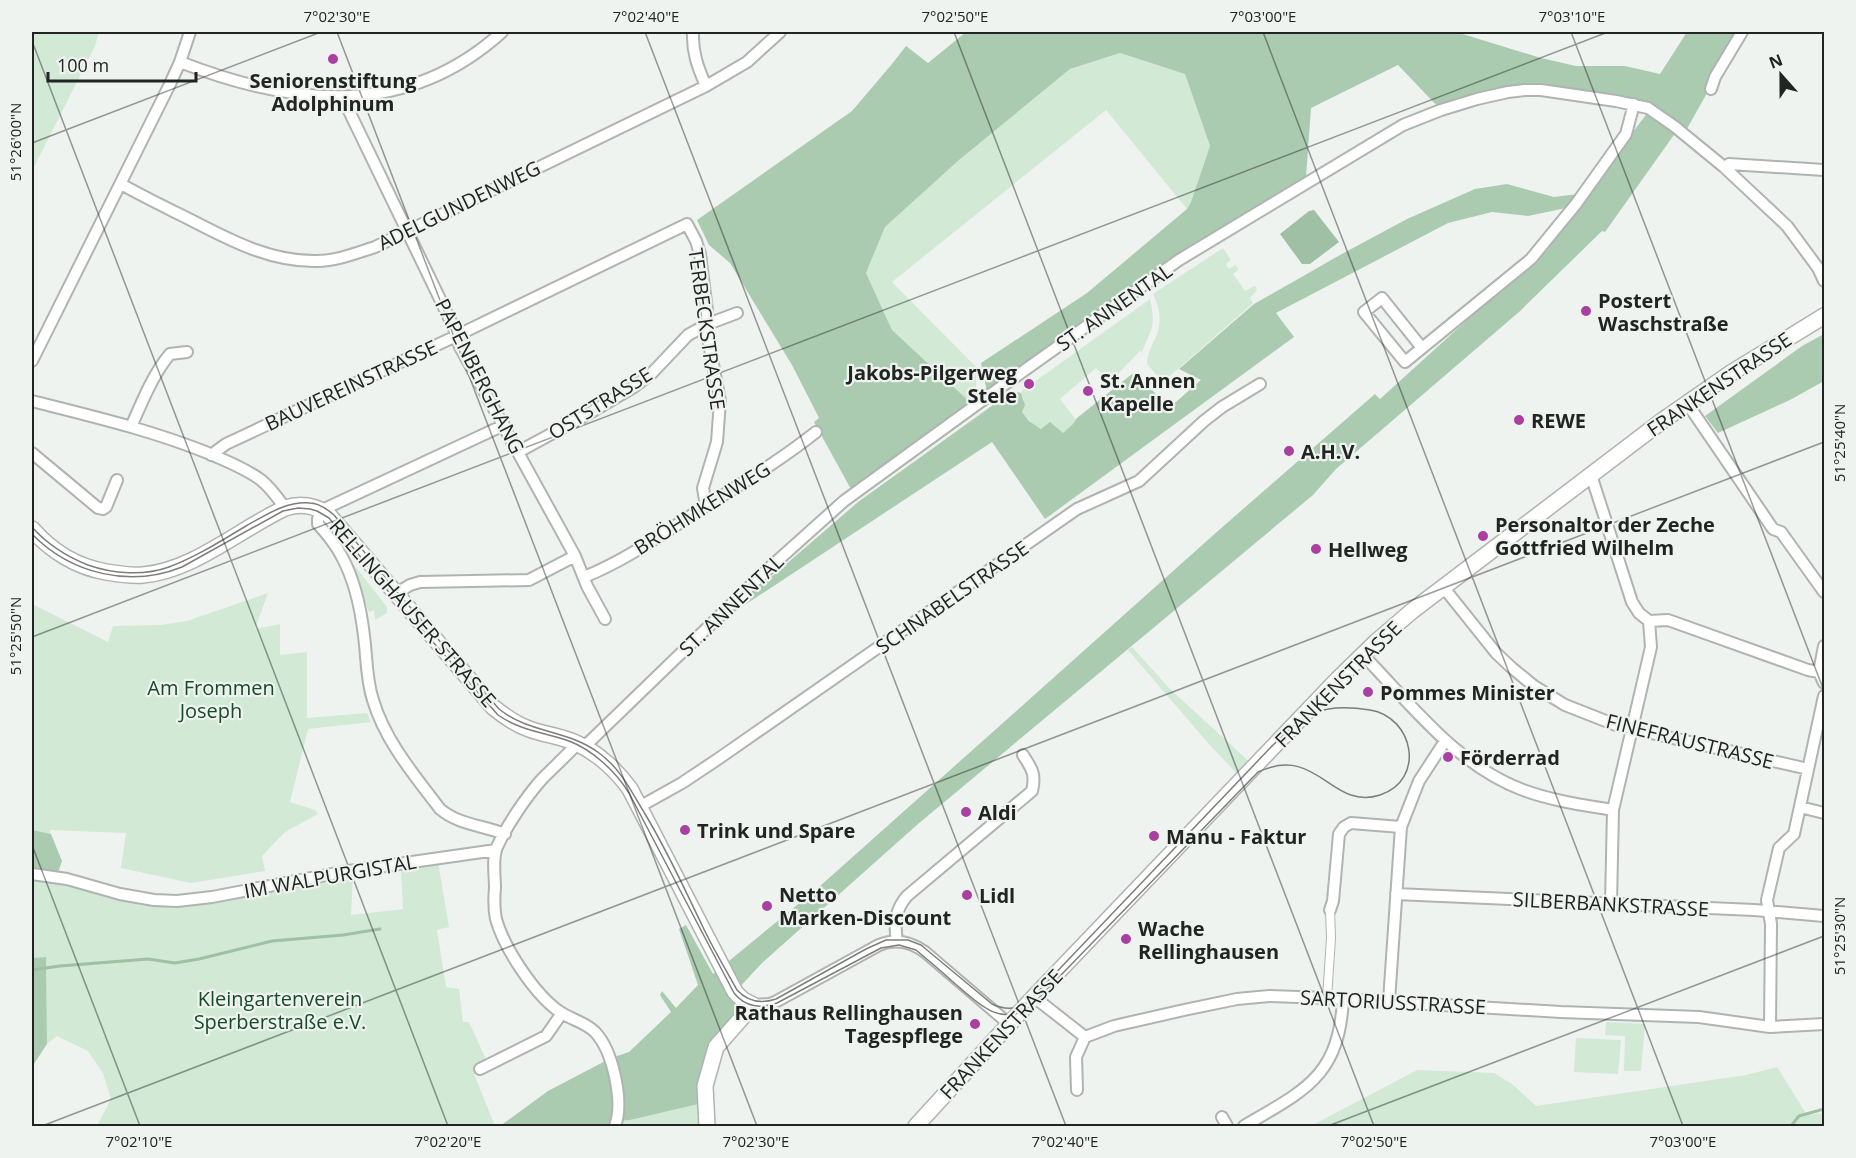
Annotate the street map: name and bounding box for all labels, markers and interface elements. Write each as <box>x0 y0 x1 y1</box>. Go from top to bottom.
text: 7°02'30"E <box>304 6 370 26</box>
text: 7°02'40"E <box>613 6 679 26</box>
text: 7°02'50"E <box>922 6 988 26</box>
text: 7°03'00"E <box>1230 6 1296 26</box>
text: 7°03'10"E <box>1539 6 1605 26</box>
scale bar <box>48 45 196 83</box>
north arrow <box>1751 45 1811 105</box>
text: N <box>1766 48 1786 74</box>
marker: Seniorenstiftung Adolphinum <box>326 52 340 66</box>
text: 100 m <box>57 53 109 77</box>
place label: Seniorenstiftung Adolphinum <box>249 67 417 117</box>
text: 51°26'00"N <box>5 103 25 181</box>
street label: ADELGUNDENWEG <box>373 154 545 256</box>
street label: TERBECKSTRASSE <box>682 246 732 412</box>
street label: ST. ANNENTAL <box>1051 257 1177 357</box>
place label: Postert Waschstraße <box>1598 287 1729 337</box>
street label: PAPENBERGHANG <box>429 294 531 458</box>
marker: Postert Waschstraße <box>1579 304 1593 318</box>
street label: FRANKENSTRASSE <box>1641 326 1797 442</box>
street label: BAUVEREINSTRASSE <box>260 333 442 437</box>
place label: Jakobs-Pilgerweg Stele <box>845 359 1018 409</box>
street label: OSTSTRASSE <box>543 360 657 446</box>
place label: St. Annen Kapelle <box>1100 367 1196 417</box>
marker: Jakobs-Pilgerweg Stele <box>1022 377 1036 391</box>
marker: St. Annen Kapelle <box>1081 384 1095 398</box>
text: 51°25'40"N <box>1829 404 1849 482</box>
place label: REWE <box>1531 407 1586 434</box>
marker: REWE <box>1512 413 1526 427</box>
place label: A.H.V. <box>1301 438 1360 465</box>
marker: A.H.V. <box>1282 444 1296 458</box>
street label: BRÖHMKENWEG <box>629 455 775 561</box>
place label: Personaltor der Zeche Gottfried Wilhelm <box>1495 511 1715 561</box>
street label: RELLINGHAUSER STRASSE <box>324 513 502 713</box>
marker: Personaltor der Zeche Gottfried Wilhelm <box>1476 529 1490 543</box>
street label: SCHNABELSTRASSE <box>870 534 1034 660</box>
place label: Hellweg <box>1328 536 1408 563</box>
marker: Hellweg <box>1309 542 1323 556</box>
street label: ST. ANNENTAL <box>673 548 789 662</box>
text: 51°25'50"N <box>5 597 25 675</box>
street label: FRANKENSTRASSE <box>1269 615 1407 753</box>
park label: Am Frommen Joseph <box>147 674 275 724</box>
place label: Pommes Minister <box>1380 679 1555 706</box>
marker: Pommes Minister <box>1361 685 1375 699</box>
street label: FINEFRAUSTRASSE <box>1603 707 1777 775</box>
place label: Förderrad <box>1460 744 1560 771</box>
marker: Förderrad <box>1441 750 1455 764</box>
place label: Aldi <box>978 799 1017 826</box>
marker: Aldi <box>959 805 973 819</box>
place label: Trink und Spare <box>697 817 855 844</box>
marker: Trink und Spare <box>678 823 692 837</box>
place label: Manu - Faktur <box>1166 823 1306 850</box>
marker: Manu - Faktur <box>1147 829 1161 843</box>
street label: IM WALPURGISTAL <box>242 848 418 904</box>
place label: Netto Marken-Discount <box>779 881 952 931</box>
place label: Lidl <box>979 882 1015 909</box>
street label: SILBERBANKSTRASSE <box>1512 885 1710 923</box>
marker: Lidl <box>960 888 974 902</box>
text: 51°25'30"N <box>1829 897 1849 975</box>
marker: Netto Marken-Discount <box>760 899 774 913</box>
place label: Wache Rellinghausen <box>1138 915 1279 965</box>
marker: Wache Rellinghausen <box>1119 932 1133 946</box>
street label: FRANKENSTRASSE <box>934 963 1068 1105</box>
street label: SARTORIUSSTRASSE <box>1299 984 1487 1020</box>
park label: Kleingartenverein Sperberstraße e.V. <box>194 985 366 1035</box>
place label: Rathaus Rellinghausen Tagespflege <box>734 999 963 1049</box>
marker: Rathaus Rellinghausen Tagespflege <box>968 1017 982 1031</box>
text: 7°02'10"E <box>106 1131 172 1151</box>
text: 7°02'20"E <box>415 1131 481 1151</box>
text: 7°02'30"E <box>723 1131 789 1151</box>
text: 7°02'40"E <box>1032 1131 1098 1151</box>
text: 7°02'50"E <box>1341 1131 1407 1151</box>
text: 7°03'00"E <box>1650 1131 1716 1151</box>

